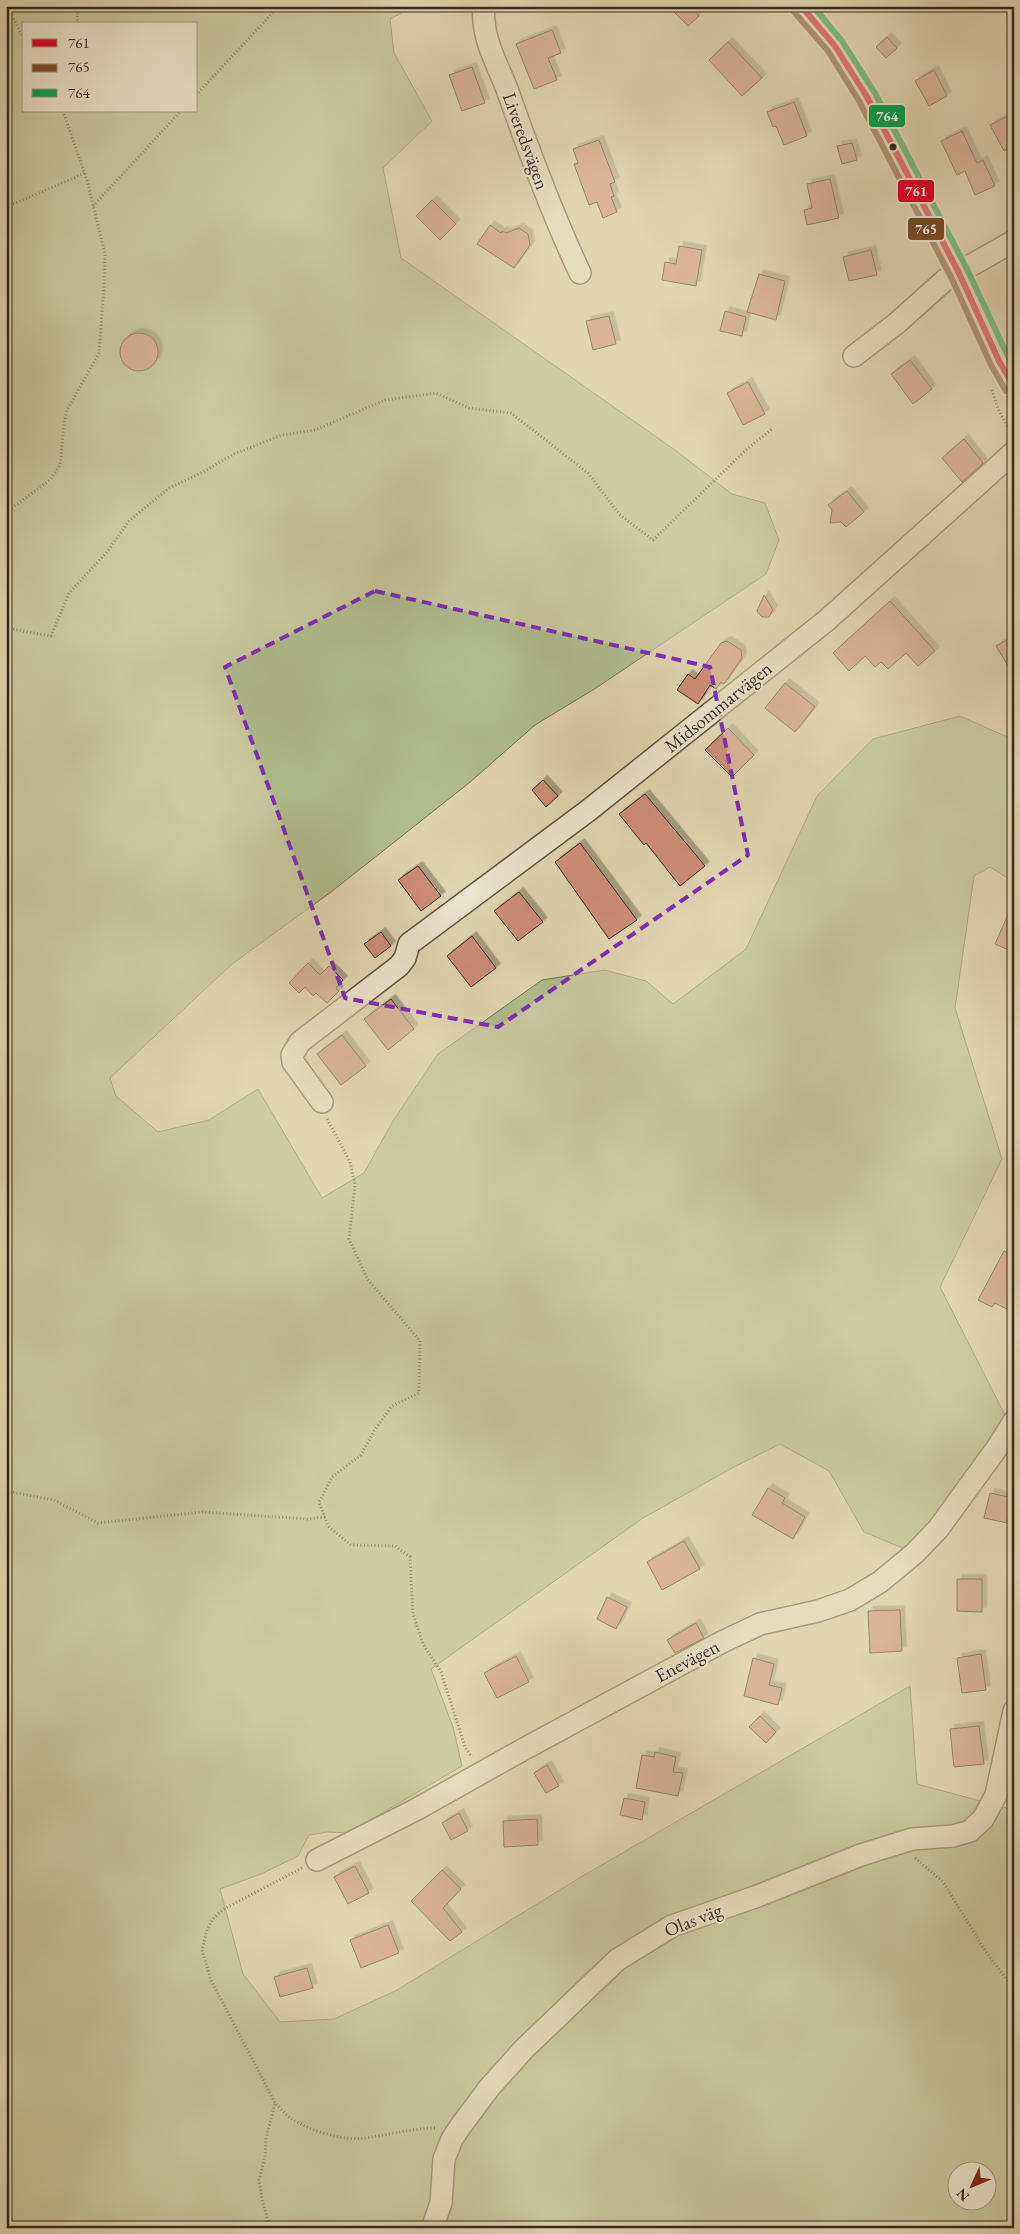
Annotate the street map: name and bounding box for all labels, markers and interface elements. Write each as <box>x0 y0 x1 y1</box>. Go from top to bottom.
legend <box>22 22 198 112</box>
text: 761 <box>68 33 90 52</box>
text: 765 <box>68 57 90 76</box>
text: 764 <box>68 83 90 102</box>
street label: Liveredsvägen <box>497 89 555 193</box>
line badge: 764 <box>868 104 906 128</box>
text: 764 <box>876 107 899 125</box>
unlabelled marker <box>888 142 898 152</box>
line badge: 761 <box>897 179 935 203</box>
text: 761 <box>905 182 927 200</box>
line badge: 765 <box>907 217 945 241</box>
text: 765 <box>915 220 937 238</box>
street label: Midsommarvägen <box>659 656 777 758</box>
street label: Enevägen <box>650 1634 724 1688</box>
street label: Olas väg <box>660 1897 726 1943</box>
north arrow <box>948 2162 998 2212</box>
text: N <box>952 2184 973 2205</box>

